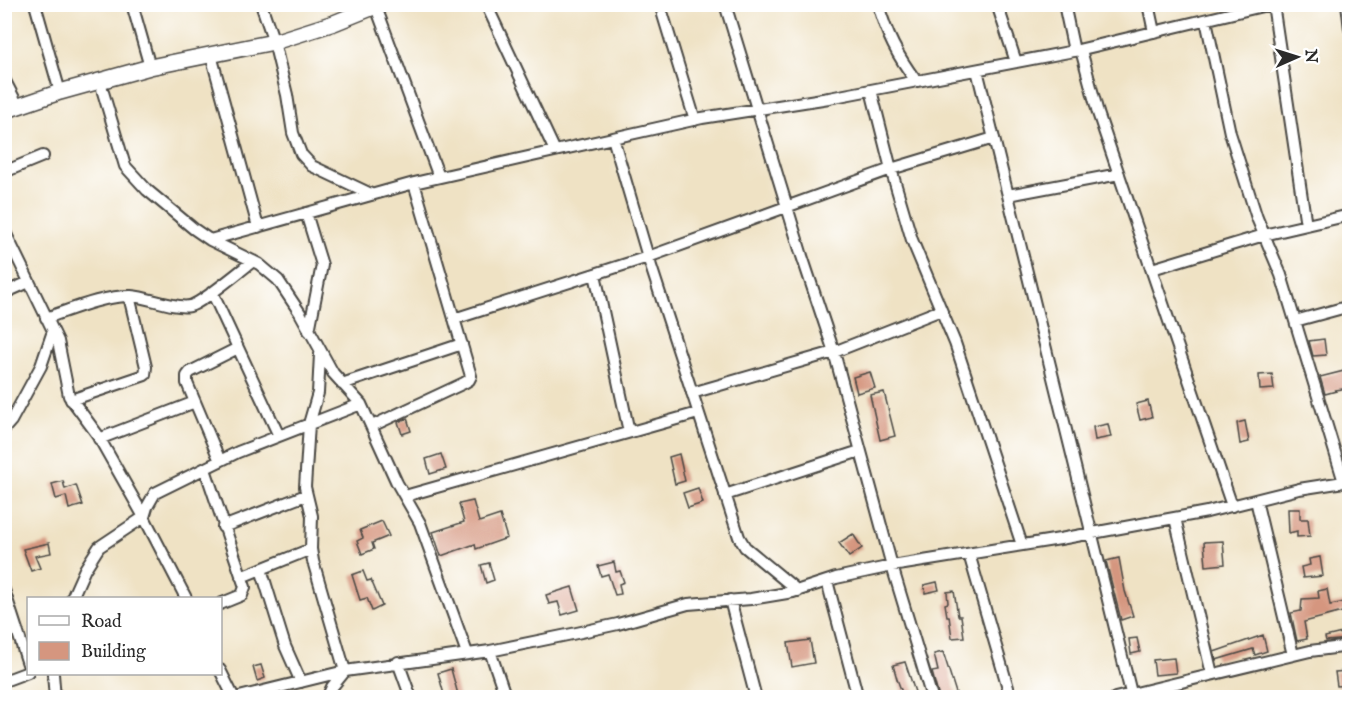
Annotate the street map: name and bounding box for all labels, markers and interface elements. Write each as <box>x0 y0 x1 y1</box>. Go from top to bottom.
north arrow <box>1267 27 1327 87</box>
text: N <box>1300 48 1320 64</box>
legend <box>27 597 222 675</box>
text: Road <box>81 611 122 634</box>
text: Building <box>81 641 146 664</box>

